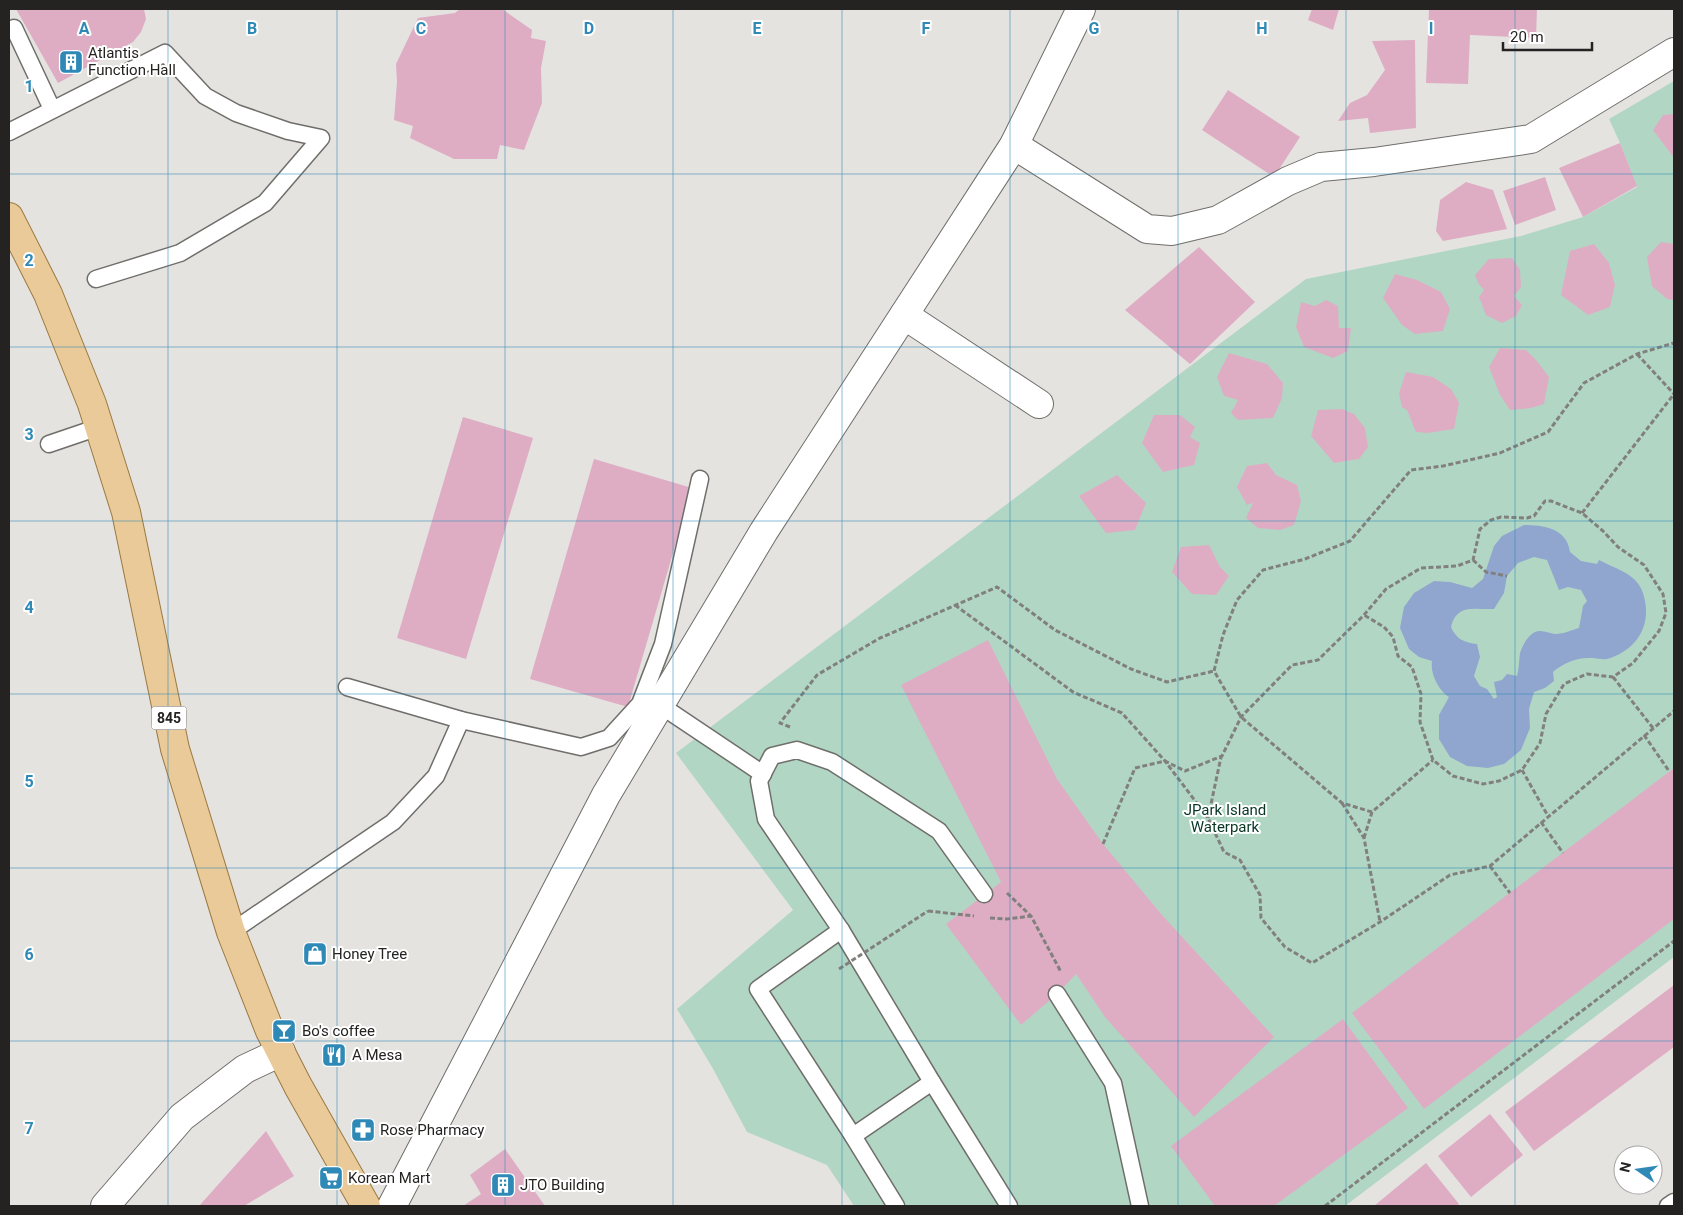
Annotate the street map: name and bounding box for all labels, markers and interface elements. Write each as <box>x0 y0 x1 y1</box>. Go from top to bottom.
text: A <box>79 19 90 38</box>
text: B <box>247 19 257 38</box>
text: C <box>416 19 426 38</box>
text: D <box>584 19 594 38</box>
text: E <box>753 19 762 38</box>
text: F <box>922 19 931 38</box>
text: G <box>1089 19 1100 38</box>
text: H <box>1256 19 1268 38</box>
text: I <box>1429 19 1433 38</box>
scale bar <box>1503 20 1592 52</box>
text: 20 m <box>1510 28 1544 46</box>
place label: Atlantis Function Hall <box>88 44 176 79</box>
building icon: Atlantis Function Hall <box>58 49 84 75</box>
text: 1 <box>24 77 34 96</box>
text: 2 <box>24 251 34 270</box>
text: 3 <box>24 425 34 444</box>
text: 4 <box>24 598 34 617</box>
road number: 845 <box>152 706 186 730</box>
text: 5 <box>24 772 34 791</box>
park label: JPark Island Waterpark <box>1184 801 1266 836</box>
shop icon: Honey Tree <box>302 941 328 967</box>
text: 6 <box>24 945 34 964</box>
place label: Honey Tree <box>332 945 407 963</box>
bar icon: Bo's coffee <box>271 1018 297 1044</box>
place label: Bo's coffee <box>302 1022 375 1040</box>
restaurant icon: A Mesa <box>321 1042 347 1068</box>
place label: A Mesa <box>352 1046 402 1064</box>
pharmacy icon: Rose Pharmacy <box>350 1117 376 1143</box>
text: 7 <box>24 1119 34 1138</box>
place label: Rose Pharmacy <box>380 1121 484 1139</box>
north arrow <box>1613 1145 1663 1195</box>
text: N <box>1616 1160 1634 1174</box>
supermarket icon: Korean Mart <box>318 1165 344 1191</box>
place label: Korean Mart <box>348 1169 431 1187</box>
building icon: JTO Building <box>490 1172 516 1198</box>
place label: JTO Building <box>520 1176 605 1194</box>

